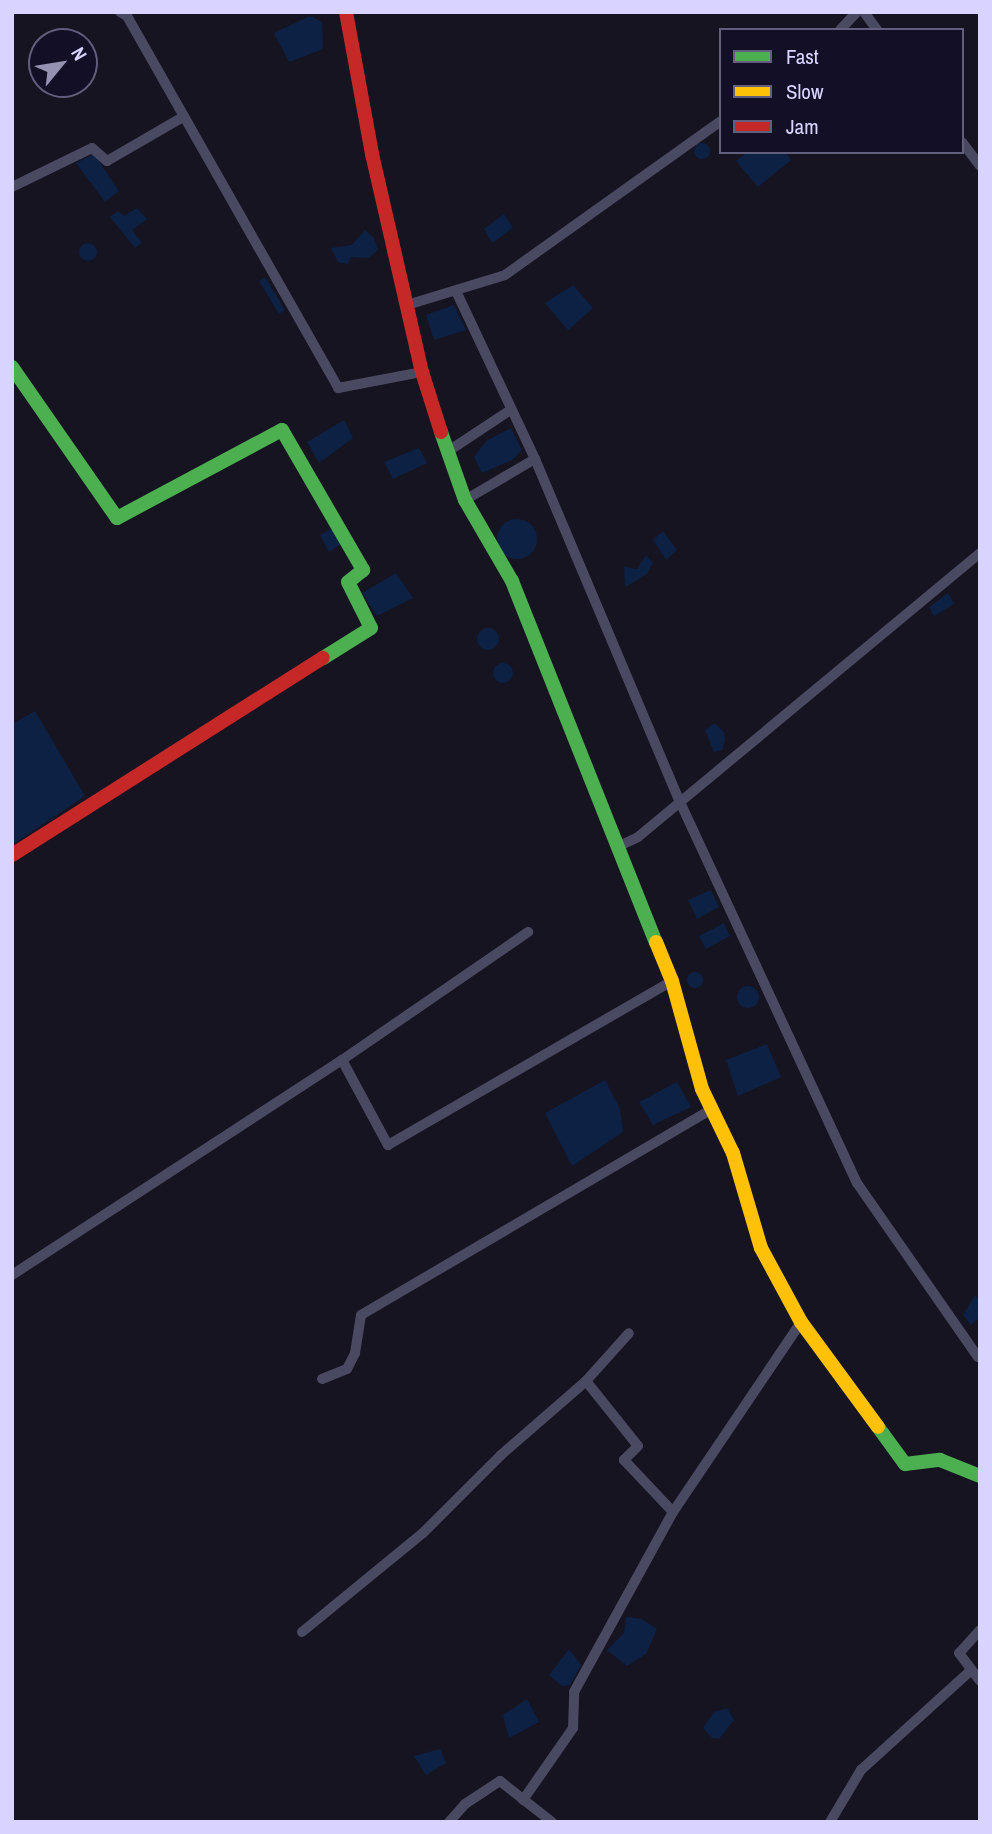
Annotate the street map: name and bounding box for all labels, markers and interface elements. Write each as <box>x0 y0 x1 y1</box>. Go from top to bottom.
north arrow <box>28 28 98 98</box>
legend <box>719 28 964 154</box>
text: N <box>65 42 94 65</box>
text: Fast <box>786 42 819 71</box>
text: Slow <box>786 77 823 106</box>
text: Jam <box>786 112 819 141</box>

